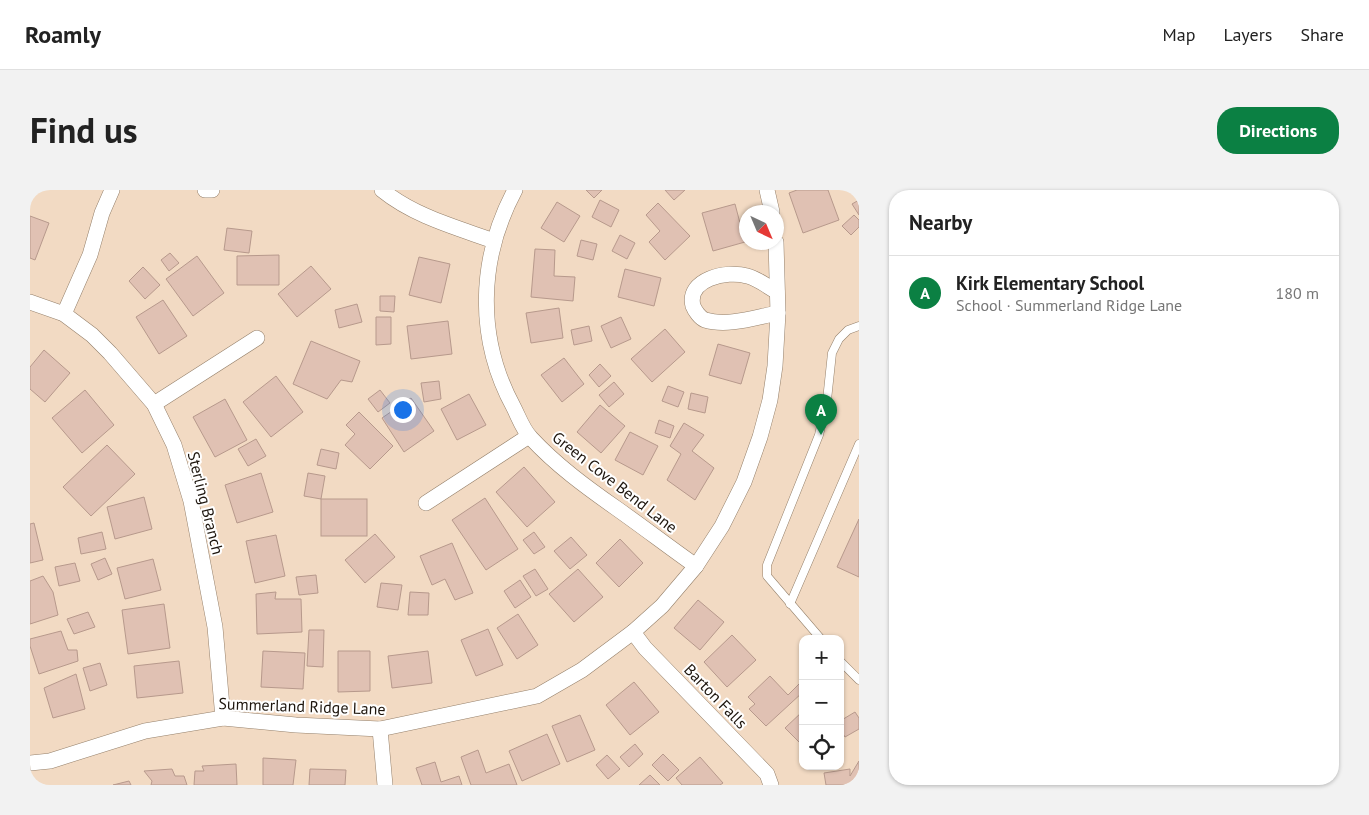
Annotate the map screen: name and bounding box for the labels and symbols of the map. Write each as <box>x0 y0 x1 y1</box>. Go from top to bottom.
north arrow <box>739 205 784 250</box>
pin: A <box>805 394 837 435</box>
your location <box>390 397 416 423</box>
street label: Green Cove Bend Lane <box>549 427 681 537</box>
street label: Sterling Branch <box>184 449 228 557</box>
street label: Barton Falls <box>680 659 752 733</box>
street label: Summerland Ridge Lane <box>218 693 386 719</box>

